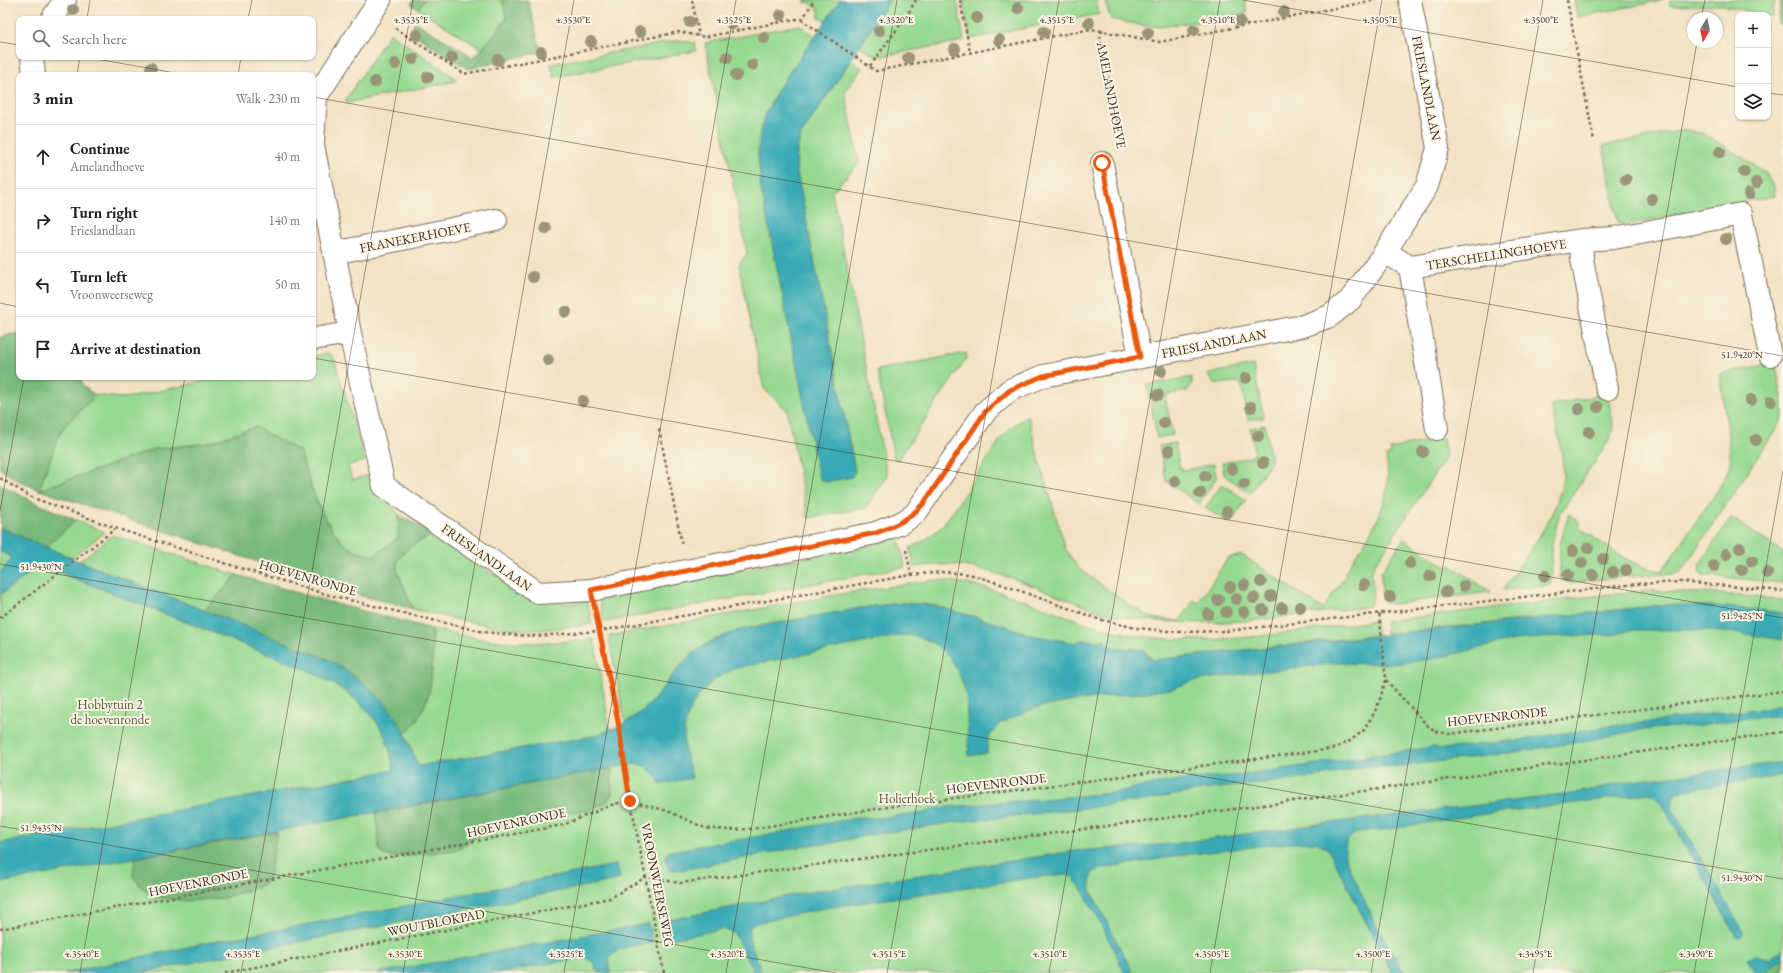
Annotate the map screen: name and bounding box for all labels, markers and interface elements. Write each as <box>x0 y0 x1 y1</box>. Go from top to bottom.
north arrow <box>1687 12 1723 48</box>
map controls <box>1735 12 1771 120</box>
button: + <box>1735 12 1771 48</box>
text: 4.3535°E <box>394 13 429 26</box>
text: 4.3530°E <box>556 13 591 26</box>
text: 4.3525°E <box>717 13 752 26</box>
text: 4.3520°E <box>879 13 914 26</box>
text: 4.3515°E <box>1040 13 1075 26</box>
text: 4.3510°E <box>1201 13 1236 26</box>
text: 4.3505°E <box>1363 13 1398 26</box>
text: 4.3500°E <box>1524 13 1559 26</box>
search box <box>16 16 316 60</box>
icon: search <box>30 27 52 49</box>
text: Search here <box>62 29 127 48</box>
street label: FRIESLANDLAAN <box>1408 34 1445 143</box>
street label: AMELANDHOEVE <box>1093 39 1130 150</box>
button: − <box>1735 48 1771 84</box>
button: layers <box>1735 84 1771 120</box>
text: 3 min <box>32 87 73 109</box>
text: Walk · 230 m <box>236 90 300 107</box>
text: Continue <box>70 139 130 158</box>
icon: ahead <box>32 146 54 168</box>
text: 40 m <box>275 148 300 165</box>
route start <box>1093 154 1111 172</box>
text: Amelandhoeve <box>70 158 145 175</box>
text: Turn right <box>70 203 138 222</box>
icon: right <box>32 210 54 232</box>
text: 140 m <box>269 212 300 229</box>
street label: FRANEKERHOEVE <box>358 218 472 257</box>
text: Frieslandlaan <box>70 222 136 239</box>
street label: TERSCHELLINGHOEVE <box>1425 235 1567 274</box>
text: Turn left <box>70 267 127 286</box>
icon: left <box>32 274 54 296</box>
text: 50 m <box>275 276 300 293</box>
text: Vroonweerseweg <box>70 286 153 303</box>
street label: FRIESLANDLAAN <box>1160 325 1269 362</box>
icon: arrive <box>32 338 54 360</box>
text: Arrive at destination <box>70 339 201 358</box>
text: 51.9420°N <box>1721 348 1763 361</box>
street label: FRIESLANDLAAN <box>438 520 536 595</box>
street label: HOEVENRONDE <box>257 555 359 600</box>
text: 51.9430°N <box>20 560 62 573</box>
text: 51.9425°N <box>1721 609 1763 622</box>
park label: Hobbytuin 2 de hoevenronde <box>70 696 150 728</box>
street label: HOEVENRONDE <box>1446 703 1548 730</box>
street label: HOEVENRONDE <box>945 769 1047 798</box>
park label: Holierhoek <box>879 790 936 807</box>
route end <box>621 792 639 810</box>
street label: HOEVENRONDE <box>465 804 567 841</box>
text: 51.9435°N <box>20 821 62 834</box>
street label: VROONWEERSEWEG <box>637 822 678 949</box>
street label: HOEVENRONDE <box>147 865 249 900</box>
text: 51.9430°N <box>1721 871 1763 884</box>
street label: WOUTBLOKPAD <box>386 905 486 940</box>
text: 4.3540°E <box>65 947 100 960</box>
text: 4.3535°E <box>226 947 261 960</box>
text: 4.3530°E <box>388 947 423 960</box>
text: 4.3525°E <box>549 947 584 960</box>
text: 4.3520°E <box>710 947 745 960</box>
text: 4.3515°E <box>872 947 907 960</box>
text: 4.3510°E <box>1033 947 1068 960</box>
text: 4.3505°E <box>1195 947 1230 960</box>
text: 4.3500°E <box>1356 947 1391 960</box>
text: 4.3495°E <box>1518 947 1553 960</box>
text: 4.3490°E <box>1679 947 1714 960</box>

